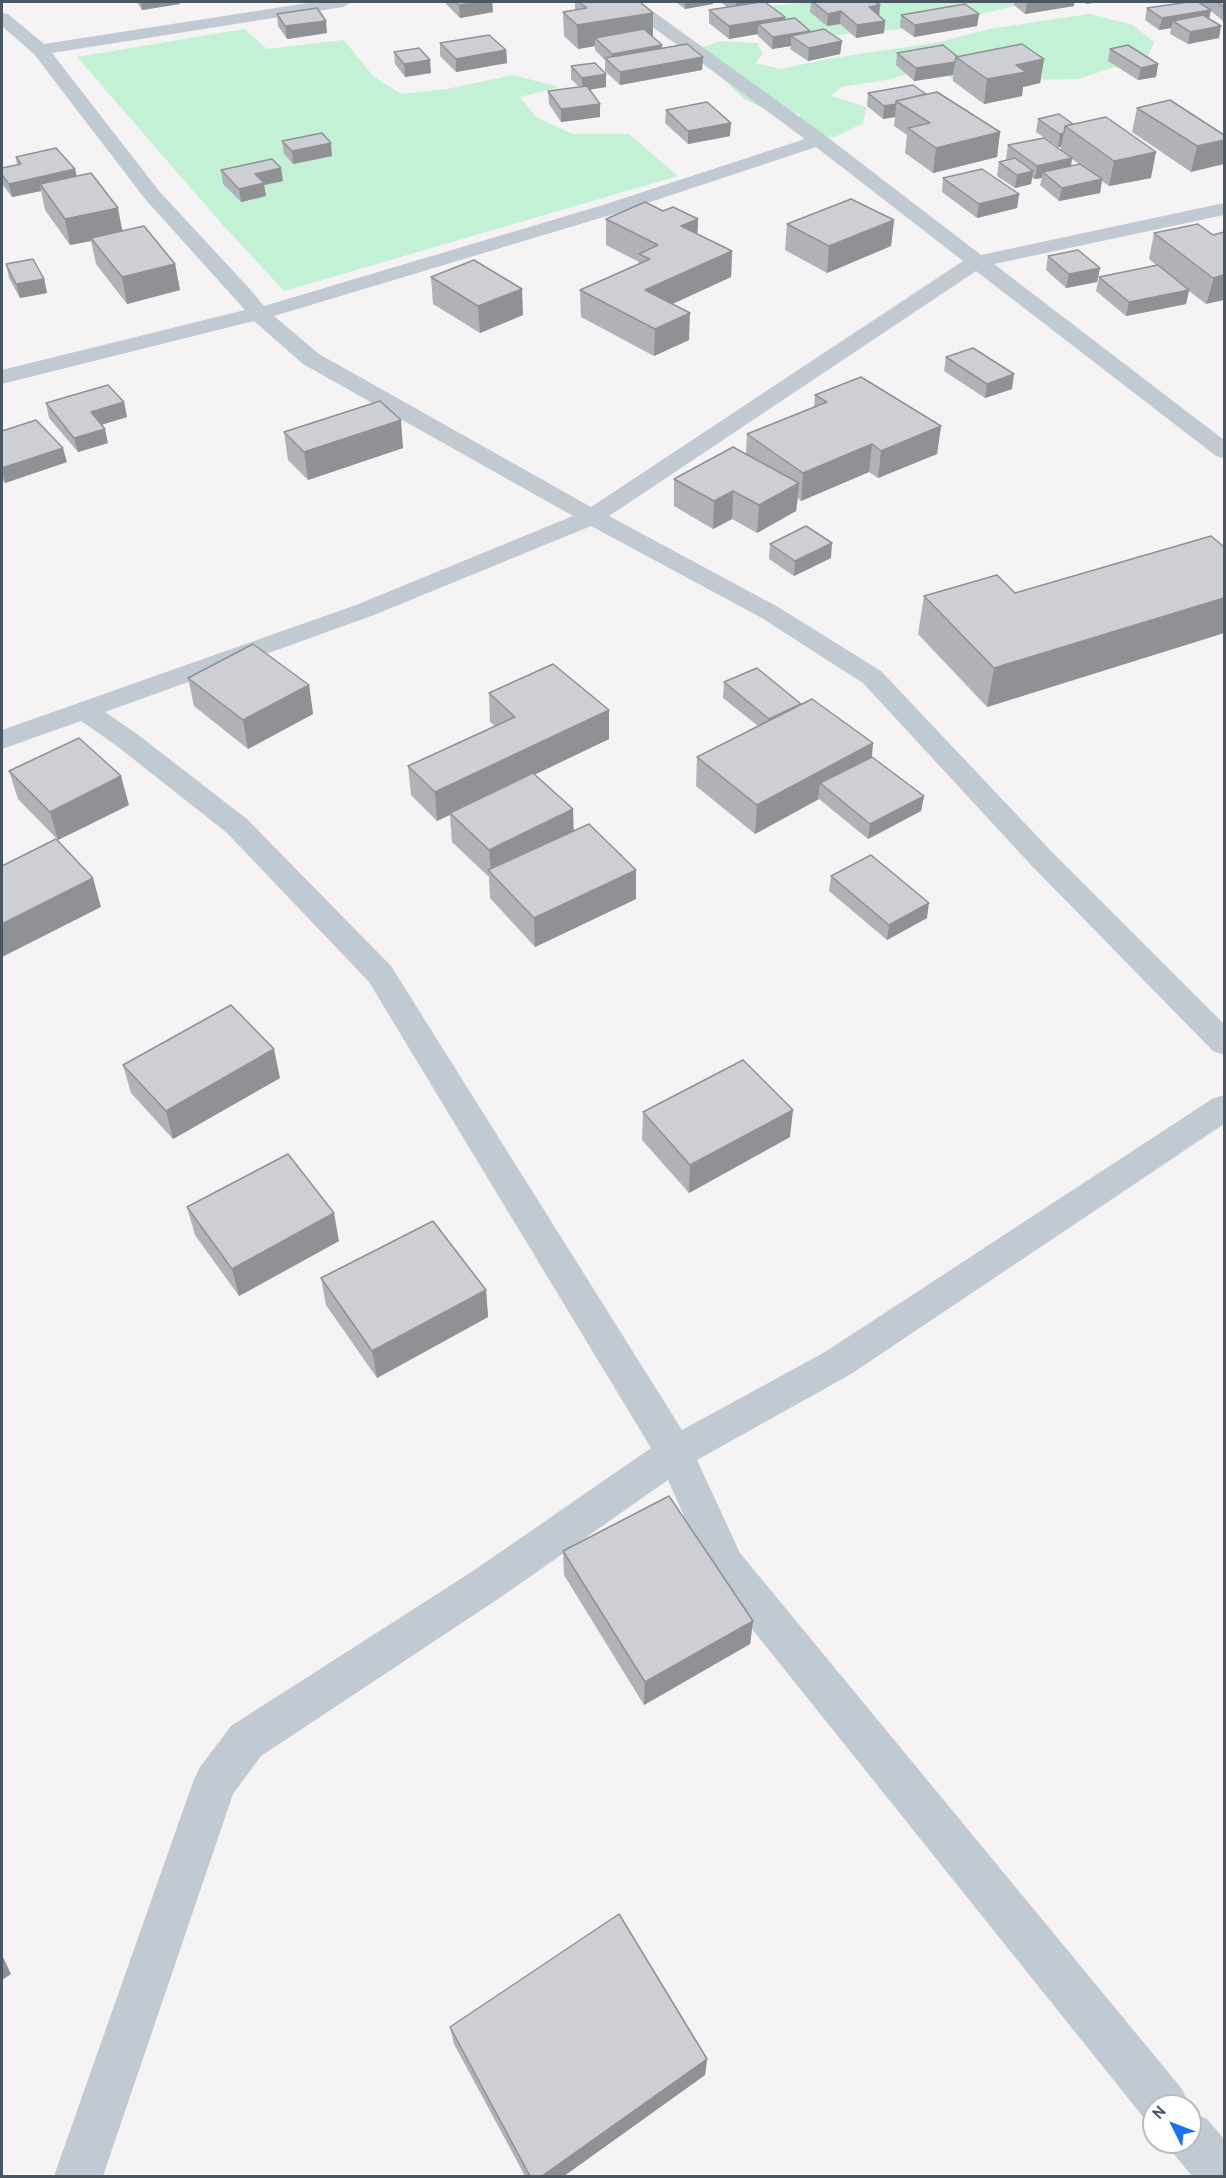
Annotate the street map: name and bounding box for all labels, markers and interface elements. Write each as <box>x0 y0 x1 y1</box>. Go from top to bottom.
north arrow <box>1142 2094 1202 2154</box>
text: N <box>1149 2102 1171 2124</box>

